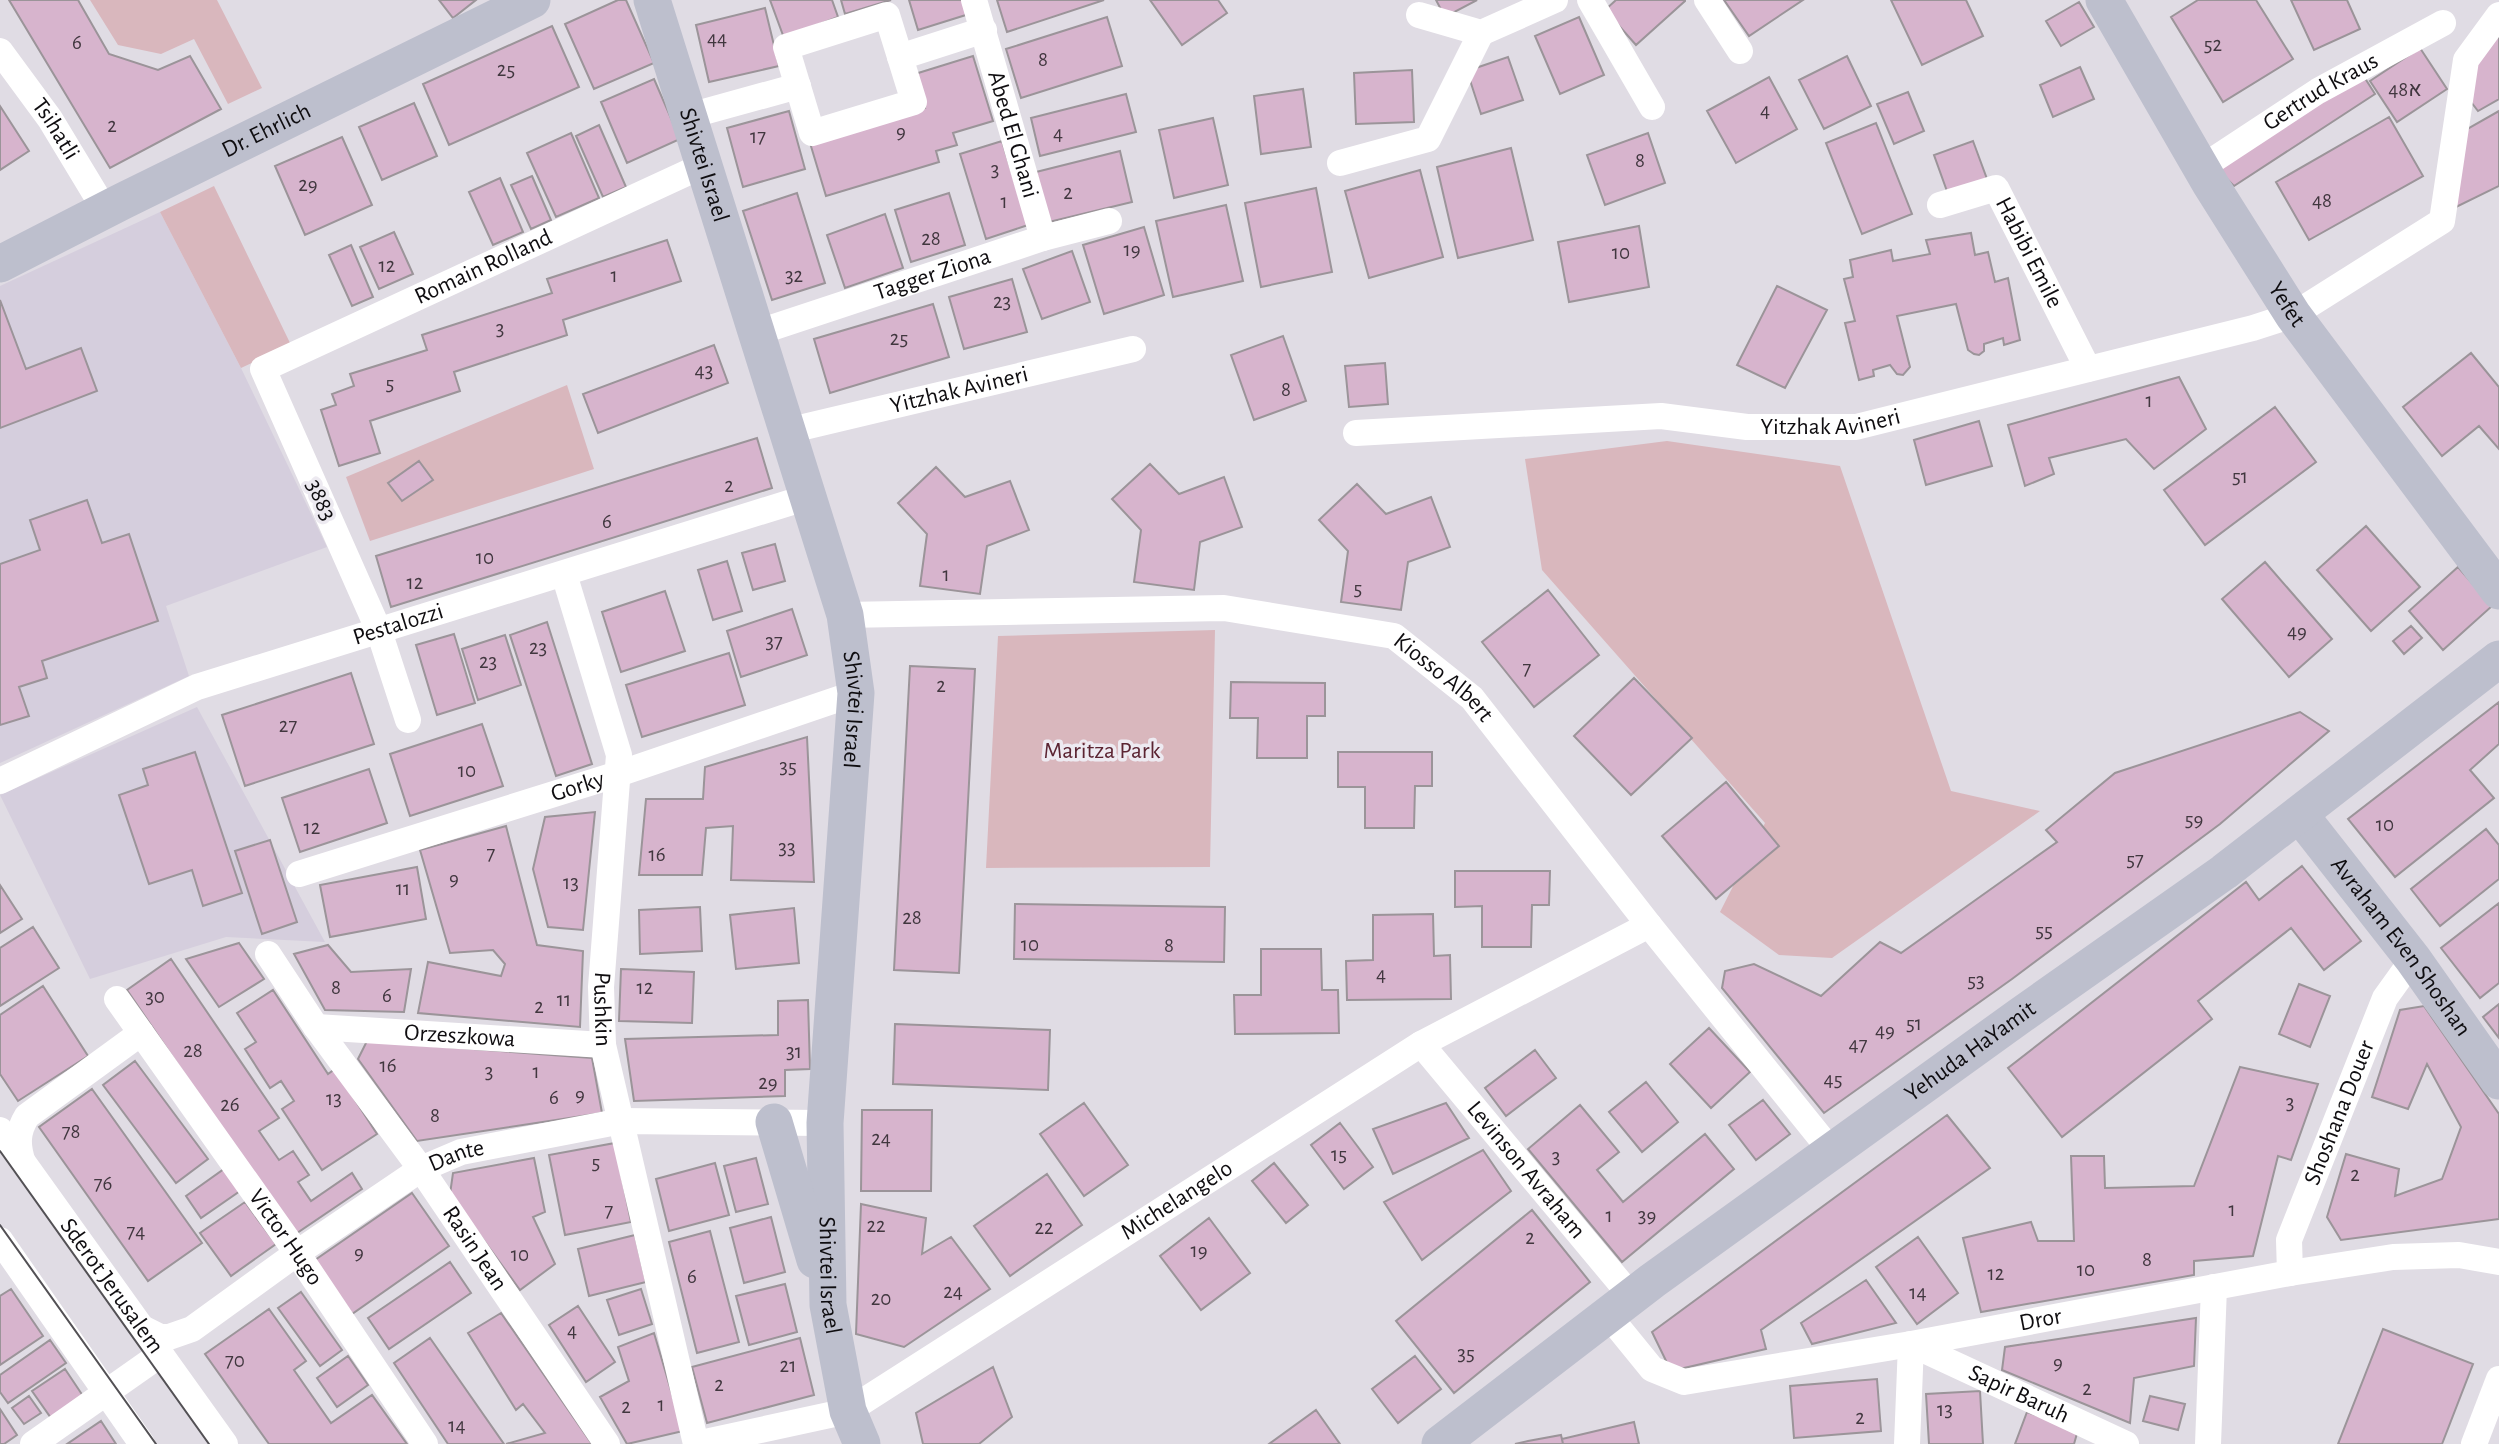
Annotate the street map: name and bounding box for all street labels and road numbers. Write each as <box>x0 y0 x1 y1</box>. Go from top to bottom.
street label: Gertrud Kraus <box>2259 49 2382 136</box>
street label: Abed El Ghani <box>983 68 1043 201</box>
street label: Tsihatli <box>27 94 84 164</box>
street label: Dr. Ehrlich <box>218 99 315 162</box>
street label: Shivtei Israel <box>675 105 733 225</box>
street label: Habibi Emile <box>1991 193 2067 312</box>
street label: Romain Rolland <box>411 225 556 309</box>
street label: Tagger Ziona <box>871 244 994 305</box>
street label: Yefet <box>2263 278 2310 332</box>
street label: Yitzhak Avineri <box>888 362 1030 418</box>
street label: Yitzhak Avineri <box>1760 404 1903 439</box>
street label: 3883 <box>301 476 341 524</box>
street label: Pestalozzi <box>350 599 446 650</box>
street label: Kiosso Albert <box>1389 629 1498 727</box>
street label: Shivtei Israel <box>838 649 868 769</box>
street label: Gorky <box>548 767 607 806</box>
street label: Avraham Even Shoshan <box>2326 853 2475 1041</box>
street label: Pushkin <box>589 971 615 1047</box>
street label: Yehuda HaYamit <box>1901 996 2041 1106</box>
street label: Orzeszkowa <box>403 1021 516 1051</box>
street label: Shoshana Douer <box>2300 1037 2379 1188</box>
street label: Levinson Avraham <box>1462 1097 1590 1243</box>
street label: Dante <box>425 1136 486 1176</box>
street label: Michelangelo <box>1117 1156 1237 1245</box>
street label: Victor Hugo <box>244 1185 327 1290</box>
street label: Rasin Jean <box>438 1202 512 1295</box>
street label: Sderot Jerusalem <box>56 1214 168 1358</box>
street label: Shivtei Israel <box>815 1216 845 1336</box>
street label: Dror <box>2017 1304 2064 1335</box>
street label: Sapir Baruh <box>1965 1361 2073 1428</box>

